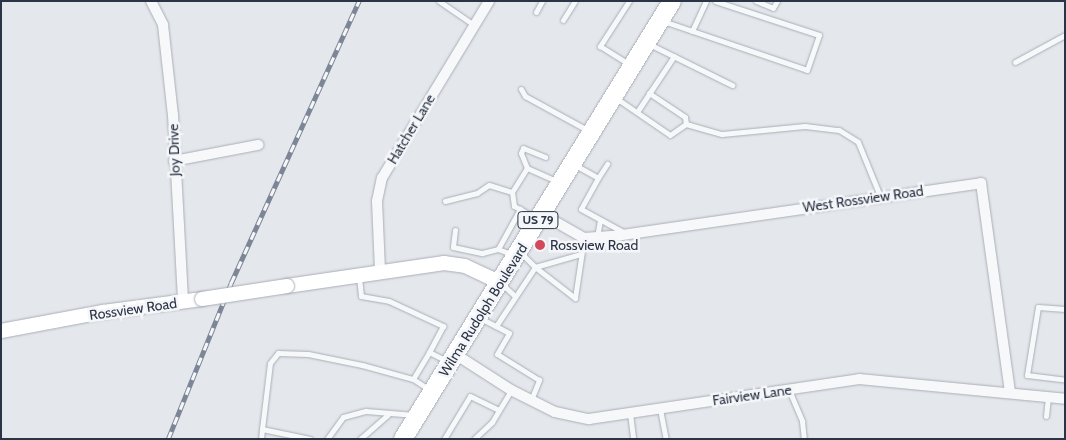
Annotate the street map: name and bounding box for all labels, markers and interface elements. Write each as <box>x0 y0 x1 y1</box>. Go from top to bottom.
street label: Hatcher Lane <box>384 91 438 167</box>
street label: Joy Drive <box>165 123 183 177</box>
street label: West Rossview Road <box>802 182 924 216</box>
road number: US 79 <box>517 210 559 230</box>
place label: Rossview Road <box>550 237 638 253</box>
marker: Rossview Road <box>534 239 546 251</box>
street label: Wilma Rudolph Boulevard <box>435 240 531 380</box>
street label: Rossview Road <box>88 295 178 323</box>
street label: Fairview Lane <box>711 381 793 409</box>

